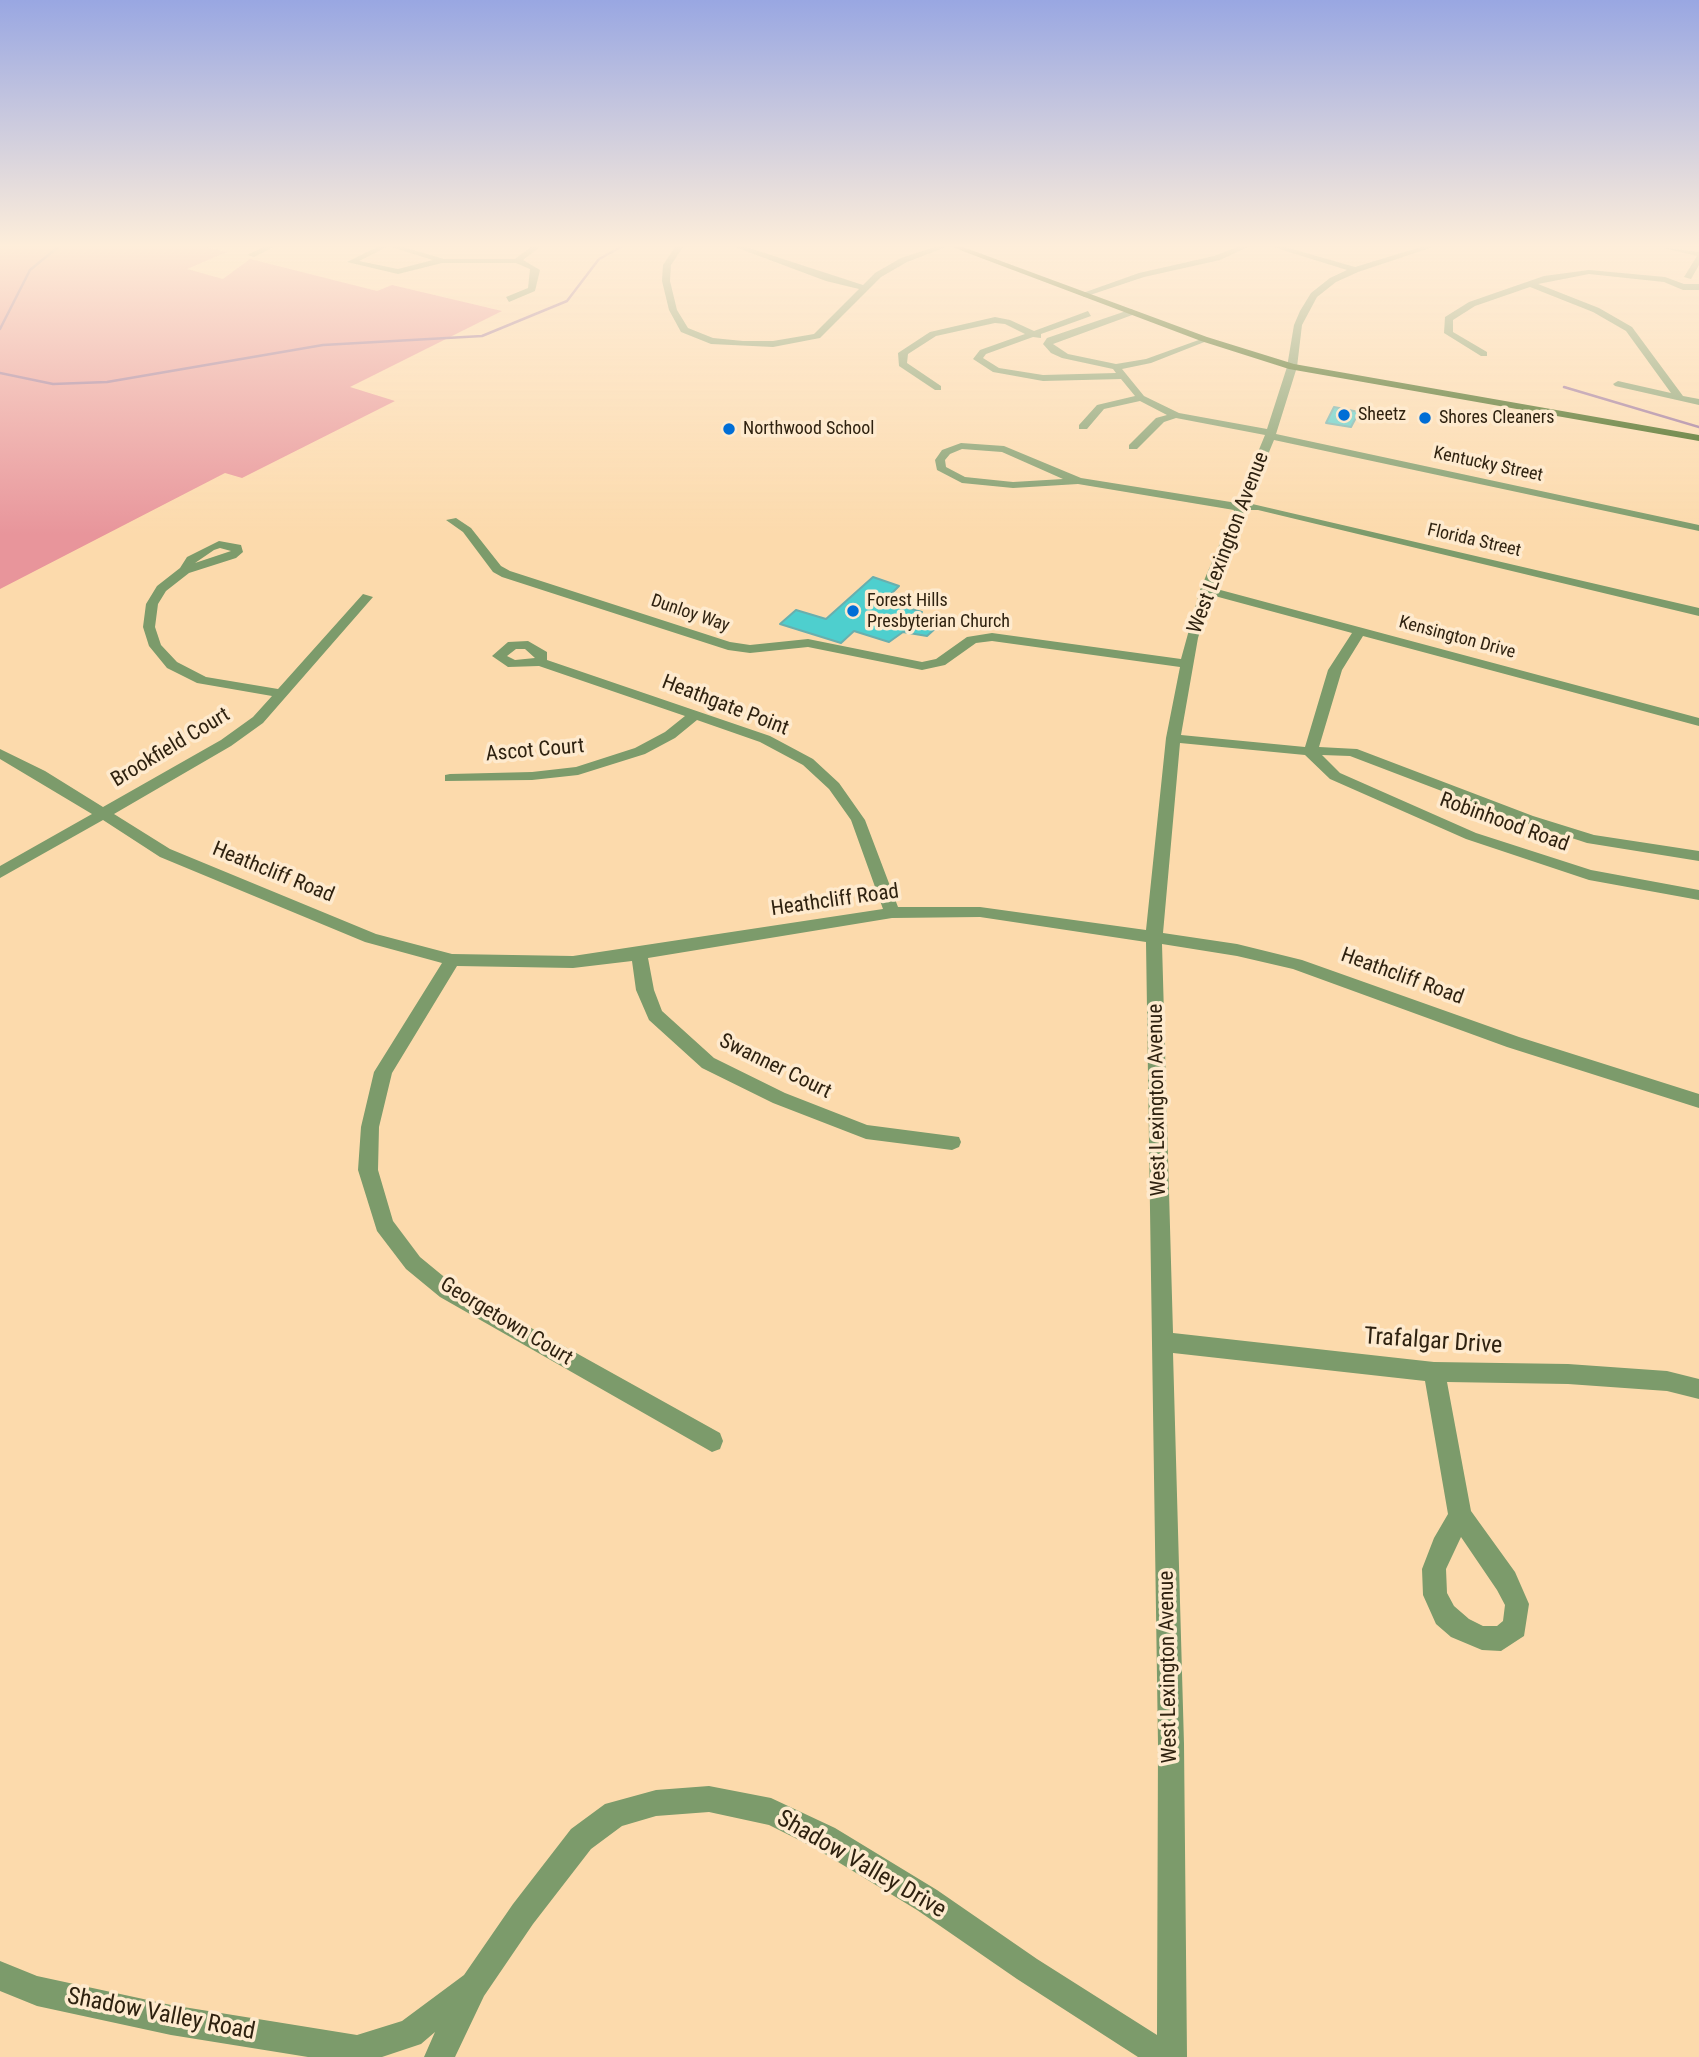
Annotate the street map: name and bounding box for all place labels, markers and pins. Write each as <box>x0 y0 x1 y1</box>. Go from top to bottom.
place label: Sheetz <box>1358 404 1406 426</box>
marker: Sheetz <box>1336 407 1352 423</box>
place label: Shores Cleaners <box>1439 407 1554 429</box>
marker: Shores Cleaners <box>1417 410 1433 426</box>
place label: Northwood School <box>743 418 875 440</box>
marker: Northwood School <box>721 421 737 437</box>
place label: Forest Hills Presbyterian Church <box>867 590 1010 632</box>
marker: Forest Hills Presbyterian Church <box>845 603 861 619</box>

